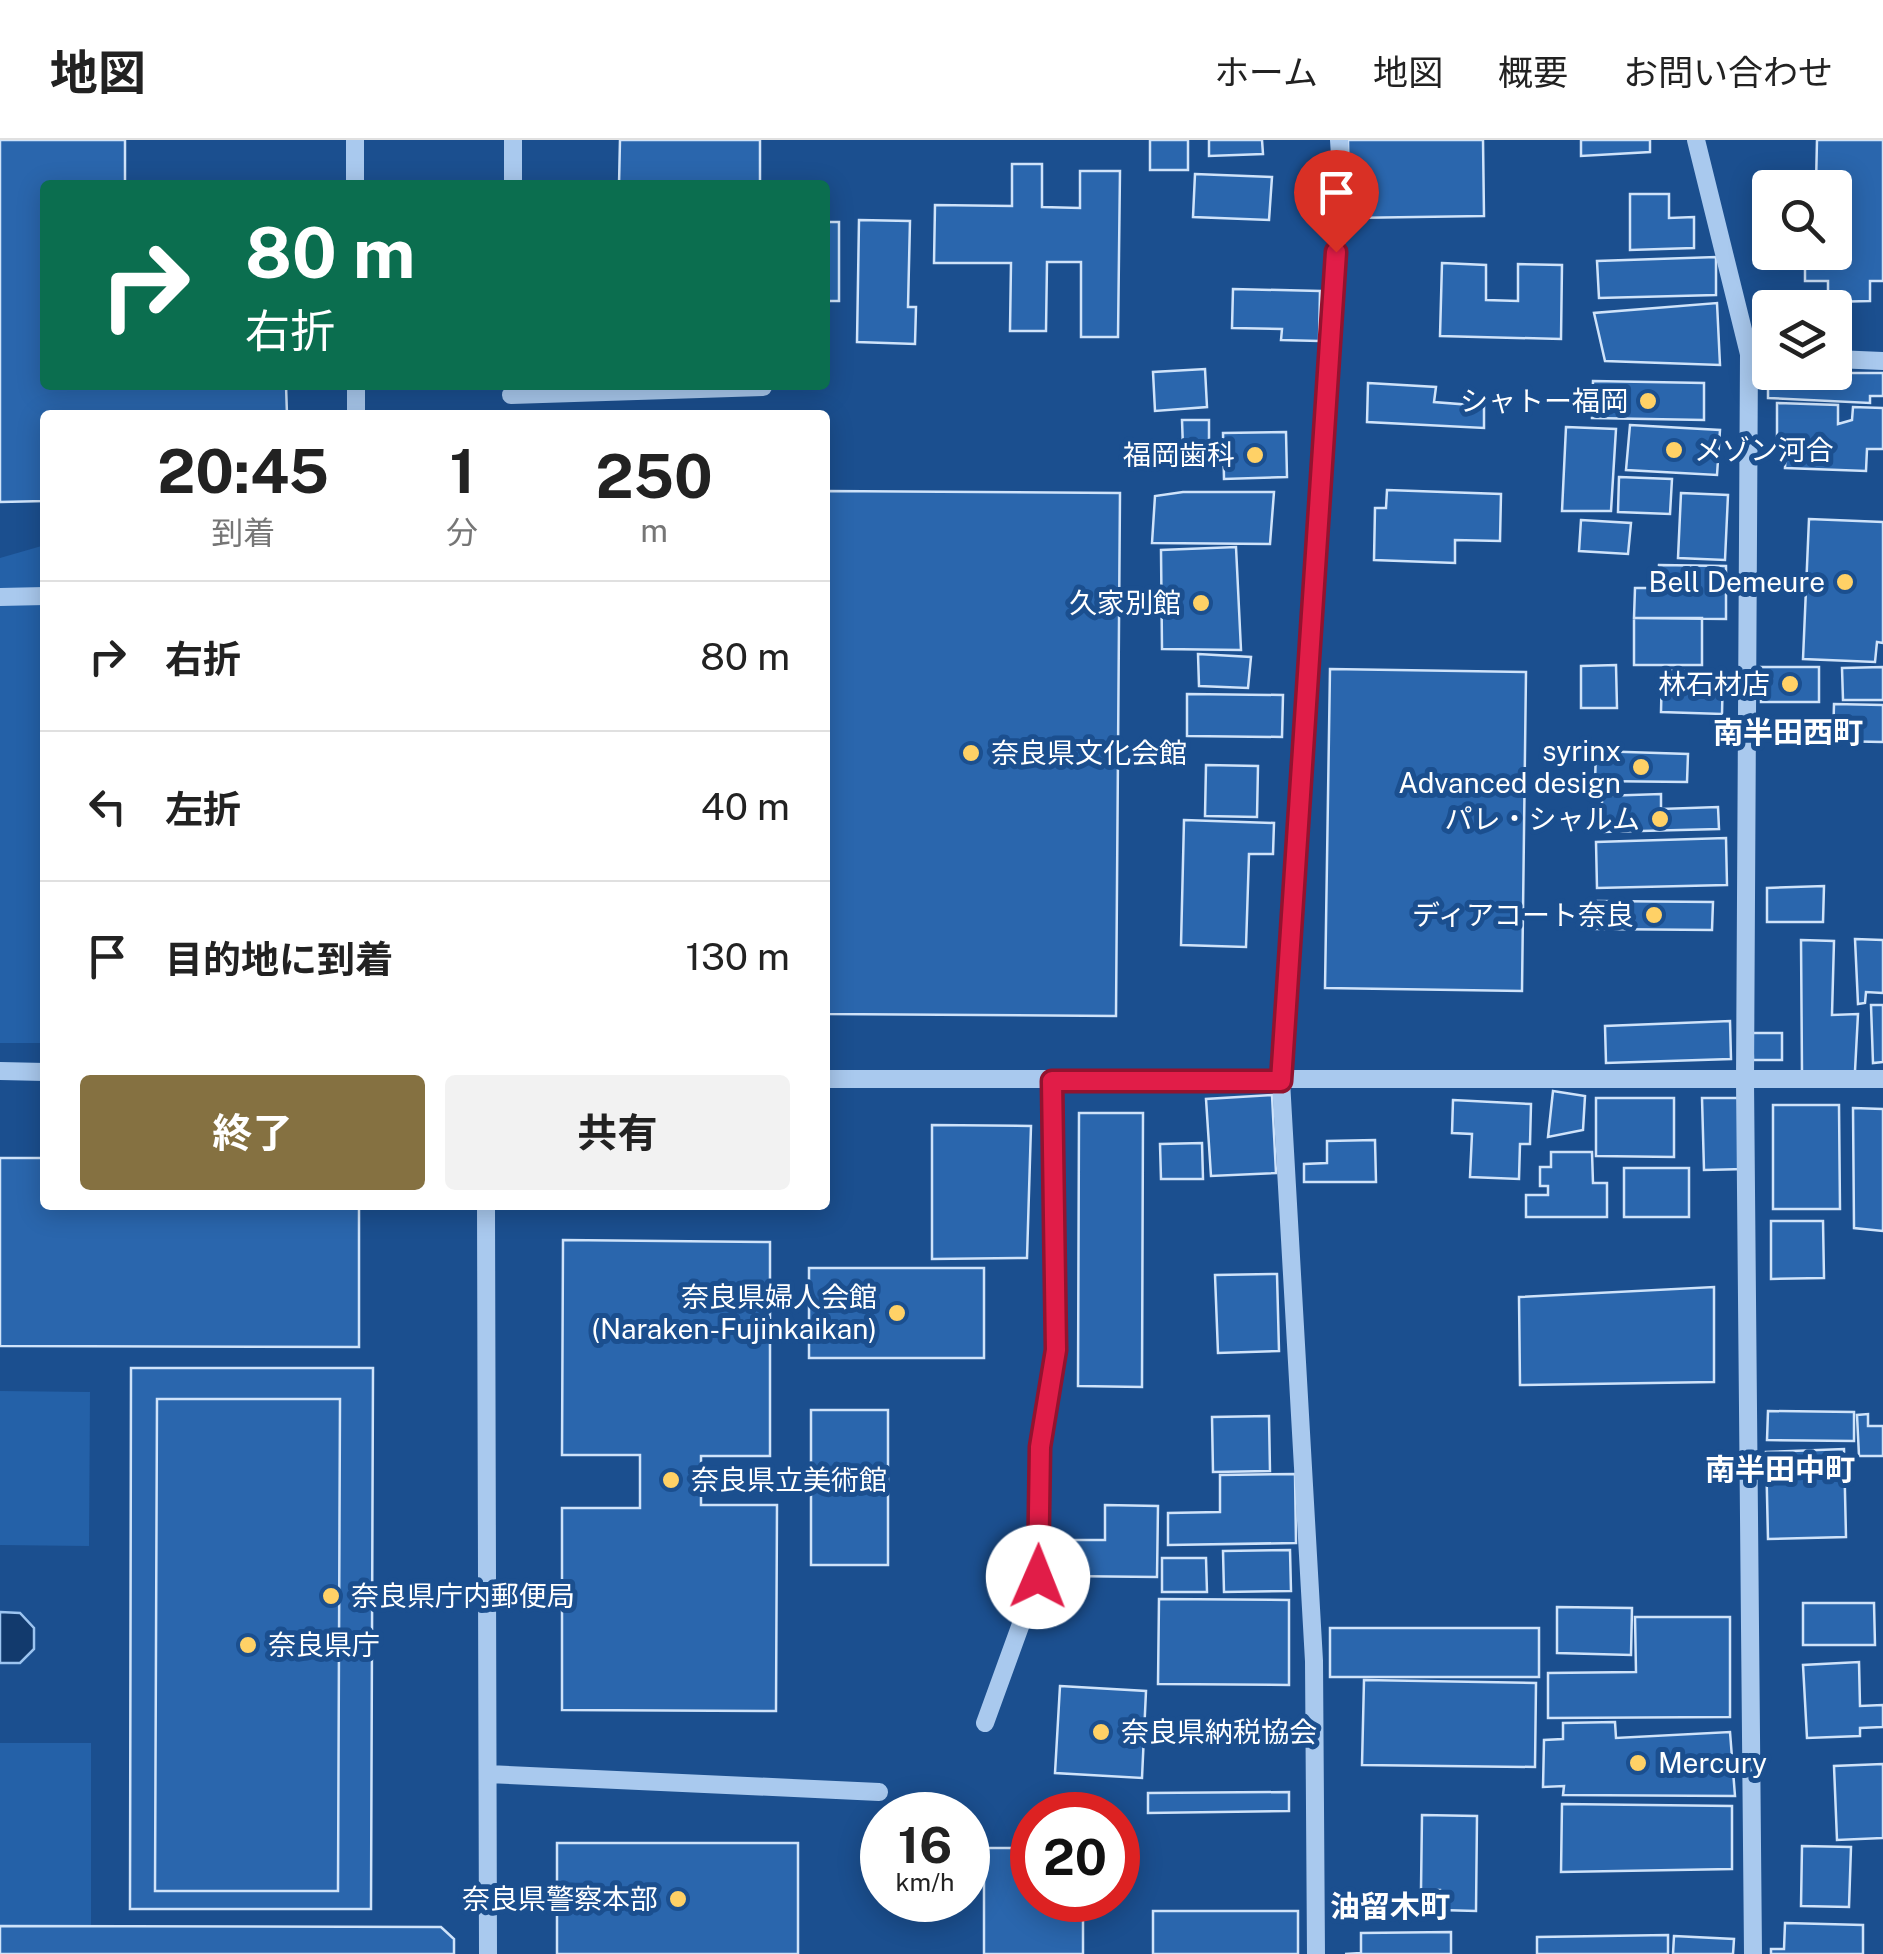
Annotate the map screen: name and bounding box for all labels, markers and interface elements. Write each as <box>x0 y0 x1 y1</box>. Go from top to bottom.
text: 地図 <box>50 44 146 101</box>
text: ホーム <box>1214 52 1318 93</box>
text: 地図 <box>1373 52 1443 93</box>
text: 概要 <box>1498 52 1568 93</box>
text: お問い合わせ <box>1623 52 1833 93</box>
pin <box>1294 150 1379 253</box>
icon: arrive <box>1309 165 1364 220</box>
map controls <box>1752 170 1852 390</box>
button: search <box>1752 170 1852 270</box>
text: 80 m <box>245 211 415 294</box>
icon: right <box>80 220 210 350</box>
button: layers <box>1752 290 1852 390</box>
text: 右折 <box>245 304 335 357</box>
place label: シャトー福岡 <box>1460 384 1628 417</box>
marker: シャトー福岡 <box>1637 390 1659 412</box>
place label: メゾン河合 <box>1694 433 1834 466</box>
text: 20:45 <box>157 436 329 507</box>
text: 1 <box>449 436 475 507</box>
place label: 福岡歯科 <box>1123 438 1235 471</box>
marker: メゾン河合 <box>1663 439 1685 461</box>
text: 250 <box>595 441 713 512</box>
marker: 福岡歯科 <box>1244 444 1266 466</box>
text: m <box>640 512 668 549</box>
text: 到着 <box>211 514 275 551</box>
text: 分 <box>446 514 478 551</box>
place label: Bell Demeure <box>1649 565 1825 598</box>
marker: Bell Demeure <box>1834 571 1856 593</box>
place label: 久家別館 <box>1069 586 1181 619</box>
marker: 久家別館 <box>1190 592 1212 614</box>
icon: right <box>80 629 135 684</box>
text: 80 m <box>700 634 790 679</box>
text: 右折 <box>165 637 241 682</box>
place label: 林石材店 <box>1658 667 1770 700</box>
marker: 林石材店 <box>1779 673 1801 695</box>
district label: 南半田西町 <box>1713 714 1863 750</box>
place label: syrinx Advanced design <box>1398 734 1621 799</box>
place label: 奈良県文化会館 <box>991 736 1187 769</box>
marker: 奈良県文化会館 <box>960 742 982 764</box>
marker: syrinx Advanced design <box>1630 756 1652 778</box>
icon: left <box>80 779 135 834</box>
text: 40 m <box>701 784 790 829</box>
text: 左折 <box>165 787 241 832</box>
place label: パレ・シャルム <box>1445 802 1640 835</box>
marker: パレ・シャルム <box>1649 808 1671 830</box>
place label: ディアコート奈良 <box>1412 898 1634 931</box>
marker: ディアコート奈良 <box>1643 904 1665 926</box>
icon: arrive <box>80 929 135 984</box>
text: 130 m <box>685 934 790 979</box>
text: 目的地に到着 <box>165 937 393 982</box>
button: 終了 <box>80 1075 425 1190</box>
button: 共有 <box>445 1075 790 1190</box>
place label: 奈良県婦人会館 (Naraken-Fujinkaikan) <box>591 1280 877 1345</box>
marker: 奈良県婦人会館 (Naraken-Fujinkaikan) <box>886 1302 908 1324</box>
district label: 南半田中町 <box>1705 1451 1855 1487</box>
place label: 奈良県立美術館 <box>691 1463 887 1496</box>
marker: 奈良県立美術館 <box>660 1469 682 1491</box>
position arrow <box>986 1525 1090 1629</box>
place label: 奈良県庁内郵便局 <box>351 1579 575 1612</box>
marker: 奈良県庁内郵便局 <box>320 1585 342 1607</box>
place label: 奈良県庁 <box>268 1628 380 1661</box>
marker: 奈良県庁 <box>237 1634 259 1656</box>
place label: 奈良県納税協会 <box>1121 1715 1317 1748</box>
marker: 奈良県納税協会 <box>1090 1721 1112 1743</box>
place label: Mercury <box>1658 1746 1767 1779</box>
marker: Mercury <box>1627 1752 1649 1774</box>
speed limit sign: 20 <box>1010 1792 1140 1922</box>
text: 16 <box>898 1815 952 1874</box>
text: km/h <box>896 1867 954 1897</box>
place label: 奈良県警察本部 <box>462 1882 658 1915</box>
marker: 奈良県警察本部 <box>667 1888 689 1910</box>
district label: 油留木町 <box>1330 1888 1450 1924</box>

